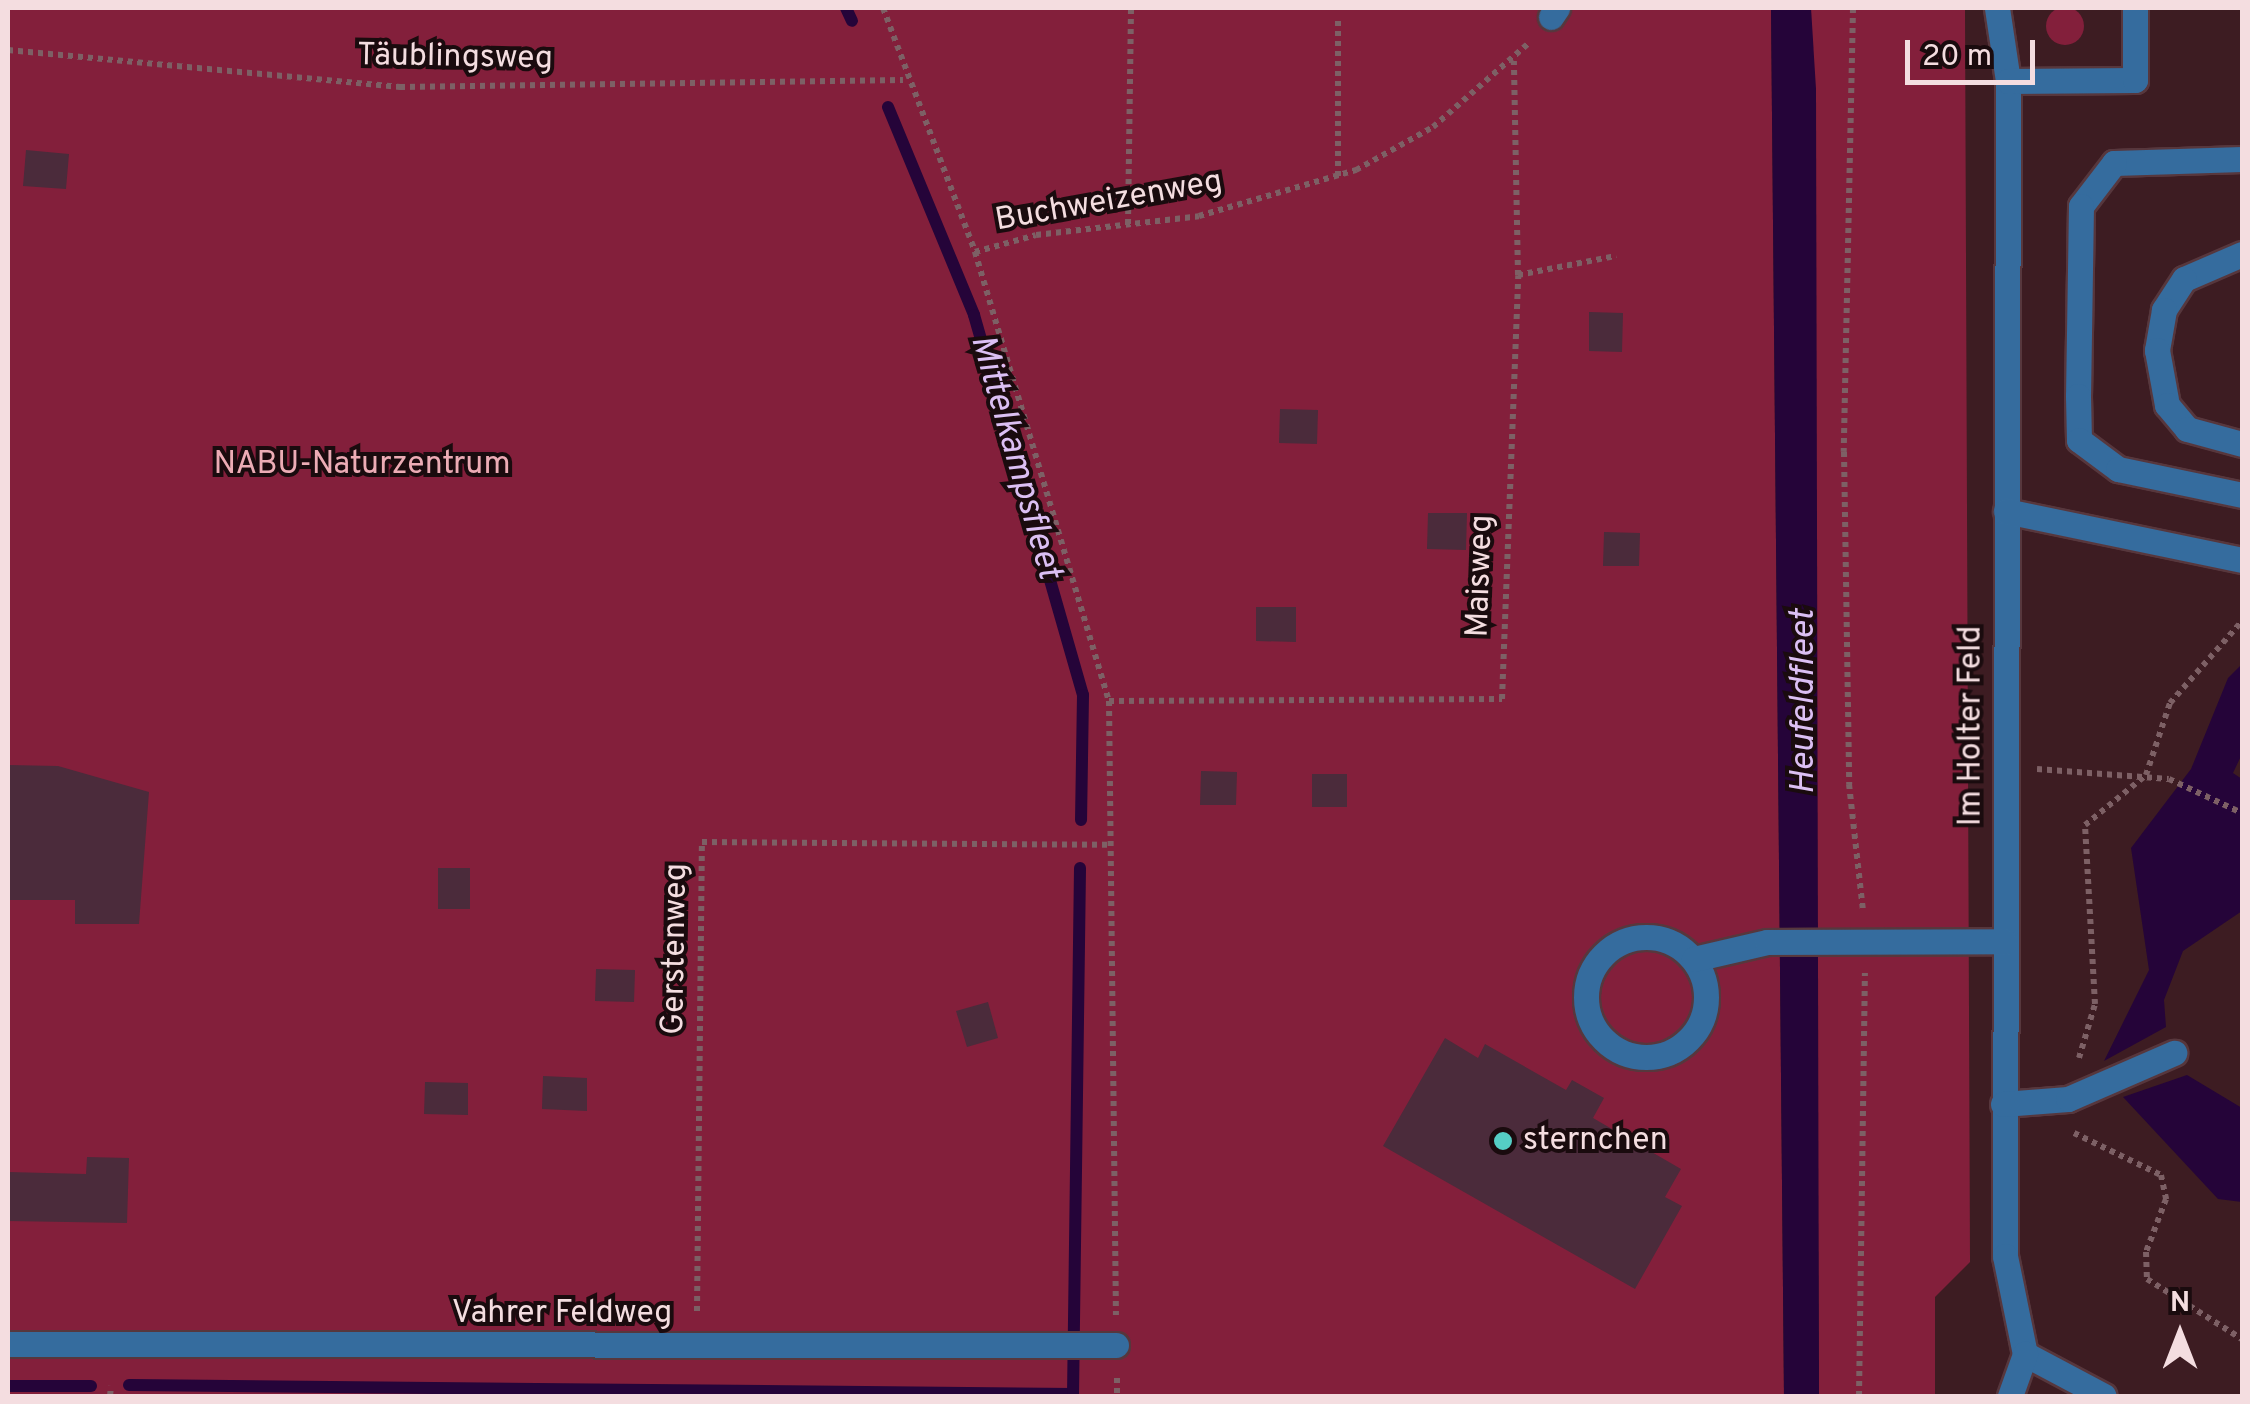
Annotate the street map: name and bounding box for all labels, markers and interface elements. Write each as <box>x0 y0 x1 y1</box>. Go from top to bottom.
scale bar <box>1910 20 2040 82</box>
street label: Täublingsweg <box>357 37 553 79</box>
text: 20 m <box>1922 39 1992 76</box>
street label: Buchweizenweg <box>992 163 1226 241</box>
water label: Mittelkampsfleet <box>960 330 1070 584</box>
park label: NABU-Naturzentrum <box>213 446 511 484</box>
street label: Maisweg <box>1460 514 1502 638</box>
water label: Heufeldfleet <box>1783 609 1825 795</box>
street label: Im Holter Feld <box>1953 626 1991 826</box>
street label: Gerstenweg <box>655 863 697 1035</box>
place label: sternchen <box>1523 1122 1668 1160</box>
marker: sternchen <box>1492 1130 1514 1152</box>
north arrow <box>2130 1284 2230 1384</box>
text: N <box>2170 1286 2190 1322</box>
street label: Vahrer Feldweg <box>452 1295 672 1333</box>

